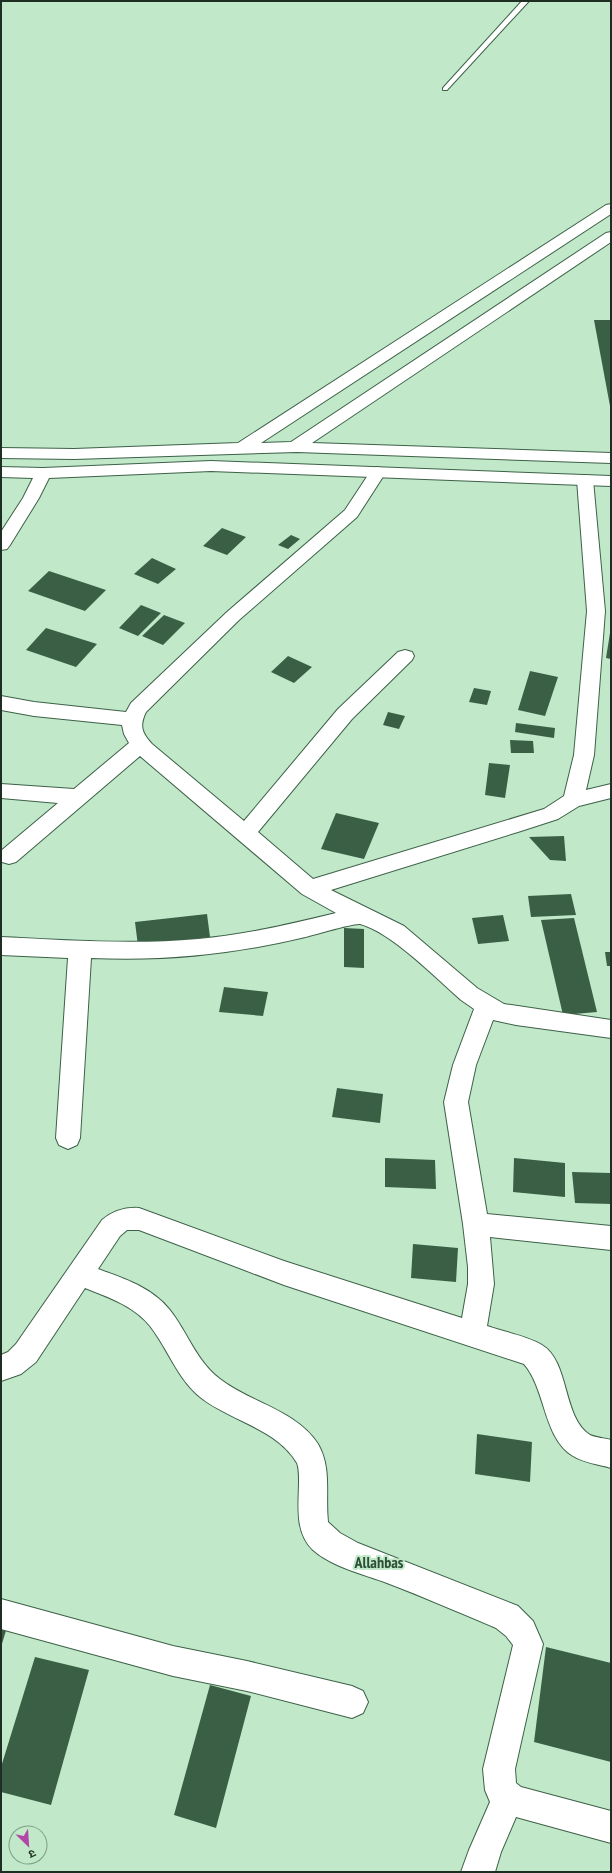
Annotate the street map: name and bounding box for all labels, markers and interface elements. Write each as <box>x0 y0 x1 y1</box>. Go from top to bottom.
district label: Allahbas <box>354 1552 404 1572</box>
north arrow <box>8 1825 48 1865</box>
text: उ <box>26 1846 38 1862</box>

